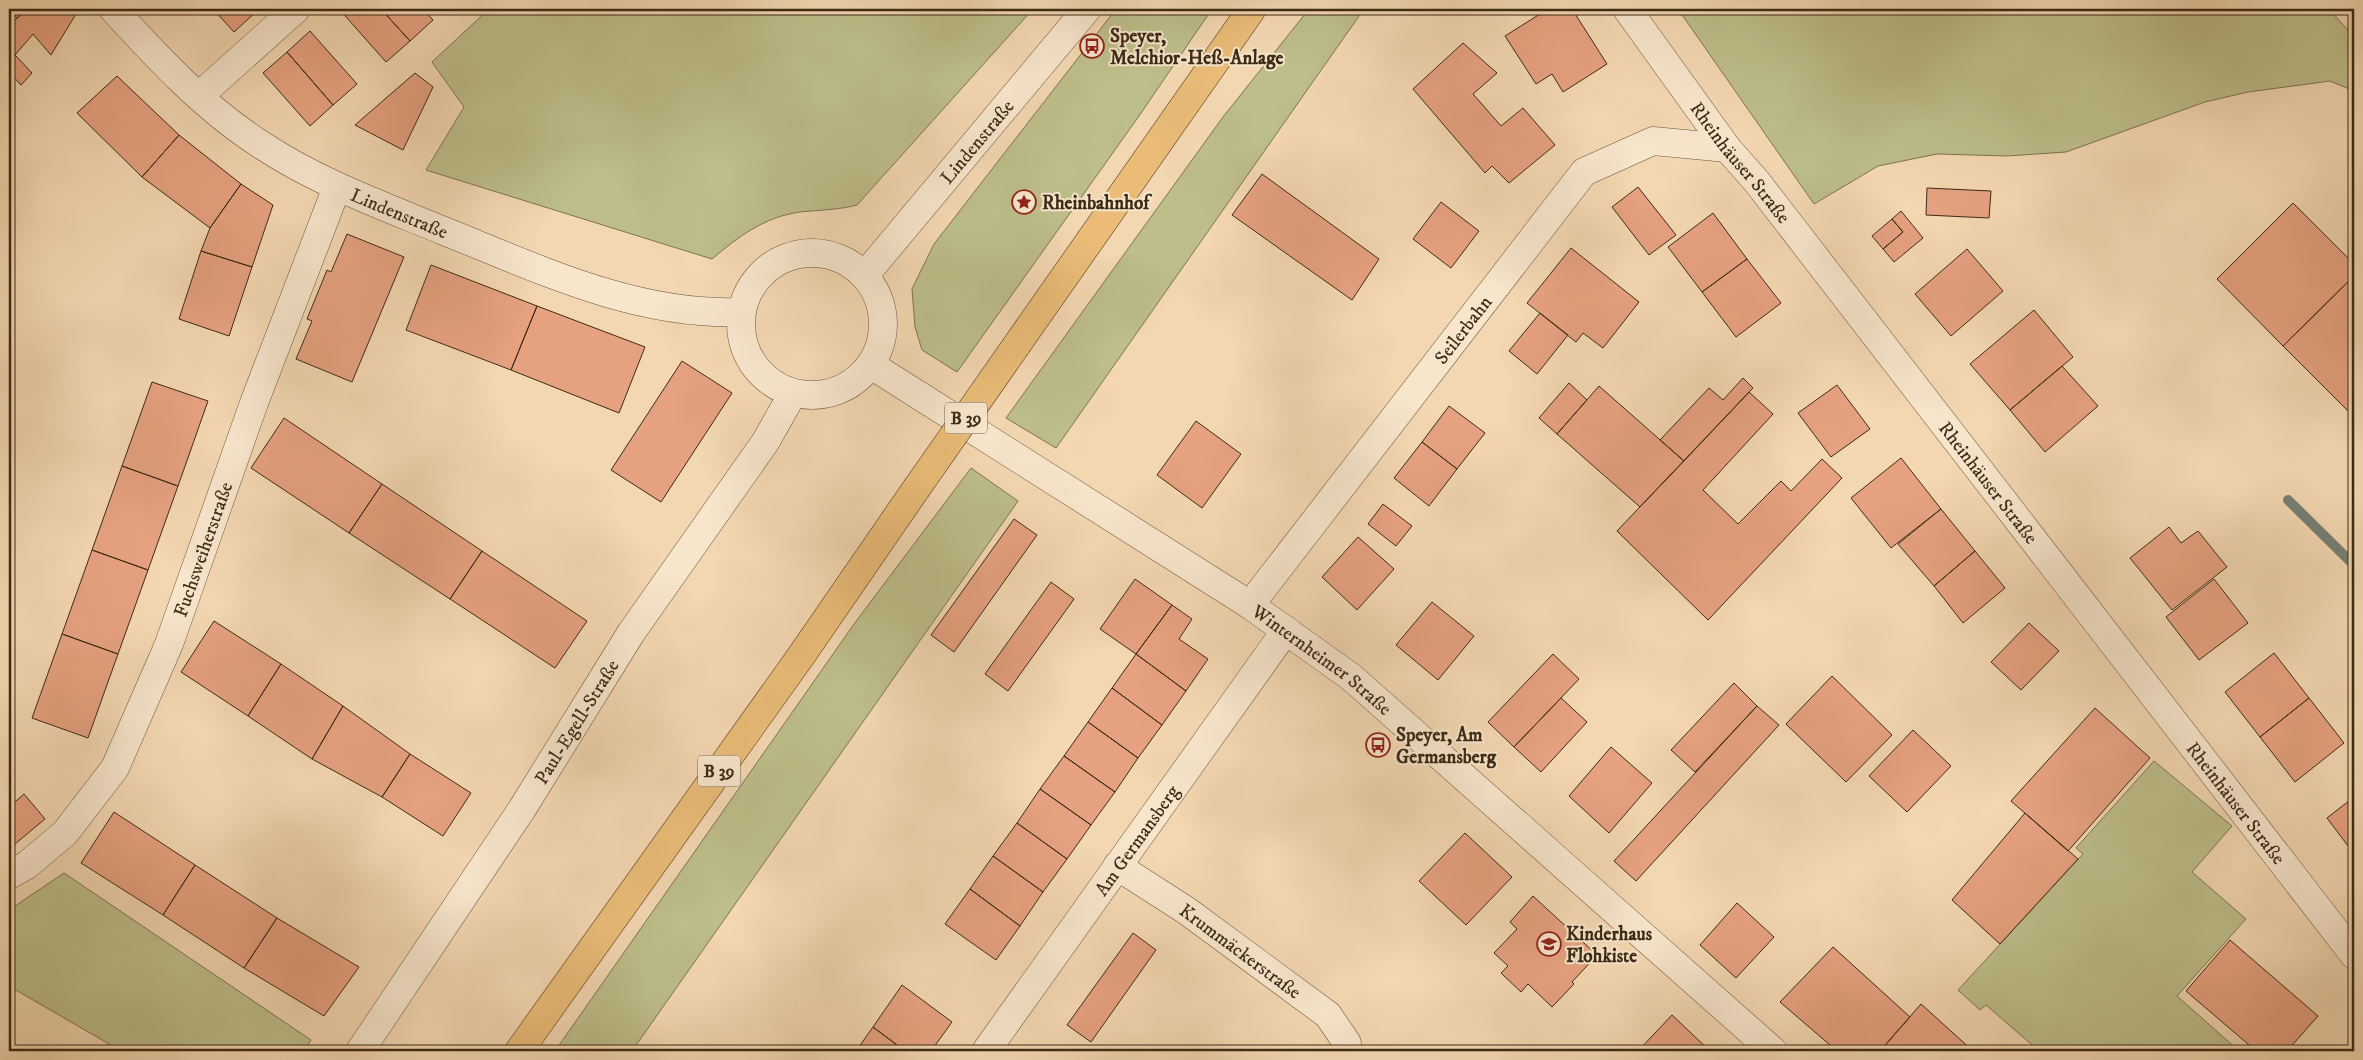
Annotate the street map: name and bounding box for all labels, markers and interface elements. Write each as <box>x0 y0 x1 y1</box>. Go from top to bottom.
place label: Speyer, Melchior-Heß-Anlage <box>1110 25 1283 70</box>
bus stop icon: Speyer, Melchior-Heß-Anlage <box>1079 33 1105 59</box>
street label: Lindenstraße <box>936 95 1019 189</box>
street label: Rheinhäuser Straße <box>1685 98 1795 229</box>
street label: Lindenstraße <box>347 184 451 244</box>
place icon: Rheinbahnhof <box>1011 189 1037 215</box>
place label: Rheinbahnhof <box>1042 192 1153 215</box>
street label: Seilerbahn <box>1430 292 1497 369</box>
road number: B 39 <box>945 402 987 433</box>
street label: Rheinhäuser Straße <box>1933 417 2042 549</box>
street label: Fuchsweiherstraße <box>169 479 238 620</box>
street label: Winternheimer Straße <box>1246 600 1396 721</box>
street label: Paul-Egell-Straße <box>530 656 625 789</box>
place label: Speyer, Am Germansberg <box>1396 724 1497 769</box>
bus stop icon: Speyer, Am Germansberg <box>1365 732 1391 758</box>
street label: Rheinhäuser Straße <box>2181 738 2290 870</box>
road number: B 39 <box>698 756 740 786</box>
street label: Am Germansberg <box>1090 781 1185 901</box>
street label: Krummäckerstraße <box>1174 899 1305 1004</box>
place label: Kinderhaus Flohkiste <box>1566 923 1653 968</box>
school or university icon: Kinderhaus Flohkiste <box>1536 931 1562 957</box>

